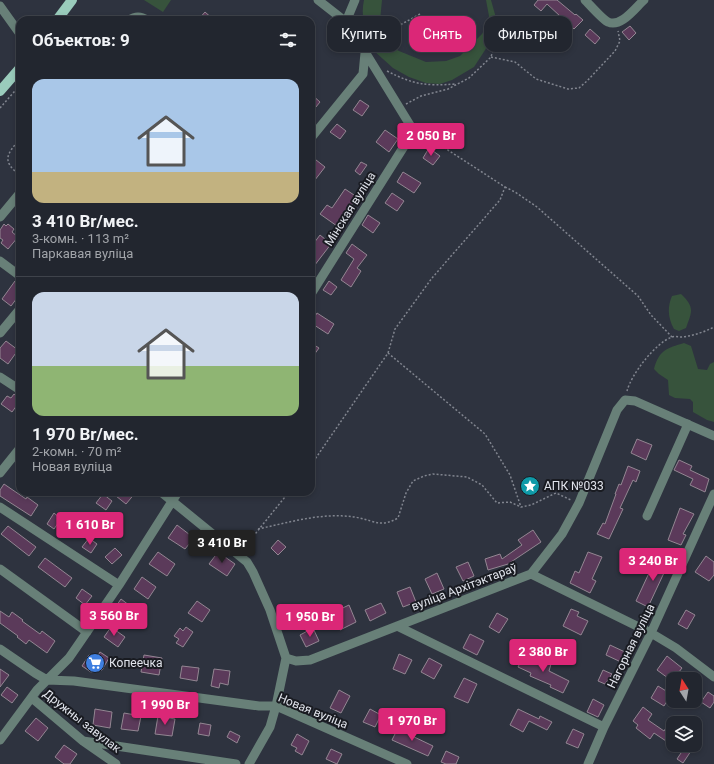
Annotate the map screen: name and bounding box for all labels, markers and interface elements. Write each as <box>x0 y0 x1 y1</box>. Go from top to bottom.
chip: Купить <box>327 16 401 52</box>
chip: Снять <box>409 16 476 52</box>
chip: Фильтры <box>484 16 572 52</box>
icon: filters <box>277 29 299 51</box>
text: Объектов: 9 <box>32 30 130 50</box>
icon: home <box>130 105 202 177</box>
pin: 2 050 Br <box>390 123 472 157</box>
text: 2 050 Br <box>406 128 456 143</box>
street label: Мінская вуліца <box>322 169 378 249</box>
text: 3 410 Br/мес. <box>32 211 139 231</box>
text: 3-комн. · 113 m² <box>32 231 129 246</box>
text: Паркавая вуліца <box>32 246 133 261</box>
icon: home <box>130 318 202 390</box>
text: 1 970 Br/мес. <box>32 424 139 444</box>
text: 2-комн. · 70 m² <box>32 444 122 459</box>
text: Новая вуліца <box>32 459 112 474</box>
place icon: АПК №033 <box>519 475 541 497</box>
place label: АПК №033 <box>544 479 604 493</box>
pin: 1 610 Br <box>49 512 131 546</box>
text: 1 610 Br <box>65 517 115 532</box>
pin: 3 410 Br <box>181 530 263 564</box>
text: 3 410 Br <box>197 535 247 550</box>
pin: 3 240 Br <box>612 548 694 582</box>
text: 3 240 Br <box>628 553 678 568</box>
street label: вуліца Архітэктараў <box>409 560 519 614</box>
street label: Нагорная вуліца <box>604 601 658 691</box>
pin: 3 560 Br <box>73 603 155 637</box>
pin: 1 950 Br <box>269 604 351 638</box>
text: 3 560 Br <box>89 608 139 623</box>
text: 1 950 Br <box>285 609 335 624</box>
pin: 2 380 Br <box>502 639 584 673</box>
text: 2 380 Br <box>518 644 568 659</box>
supermarket icon: Копеечка <box>84 652 106 674</box>
place label: Копеечка <box>109 656 163 670</box>
north arrow <box>666 672 702 708</box>
map controls <box>666 672 702 752</box>
street label: Дружны завулак <box>40 686 124 756</box>
street label: Новая вуліца <box>276 691 350 731</box>
pin: 1 990 Br <box>124 692 206 726</box>
text: 1 990 Br <box>140 697 190 712</box>
pin: 1 970 Br <box>371 708 453 742</box>
text: 1 970 Br <box>387 713 437 728</box>
button: layers <box>666 716 702 752</box>

